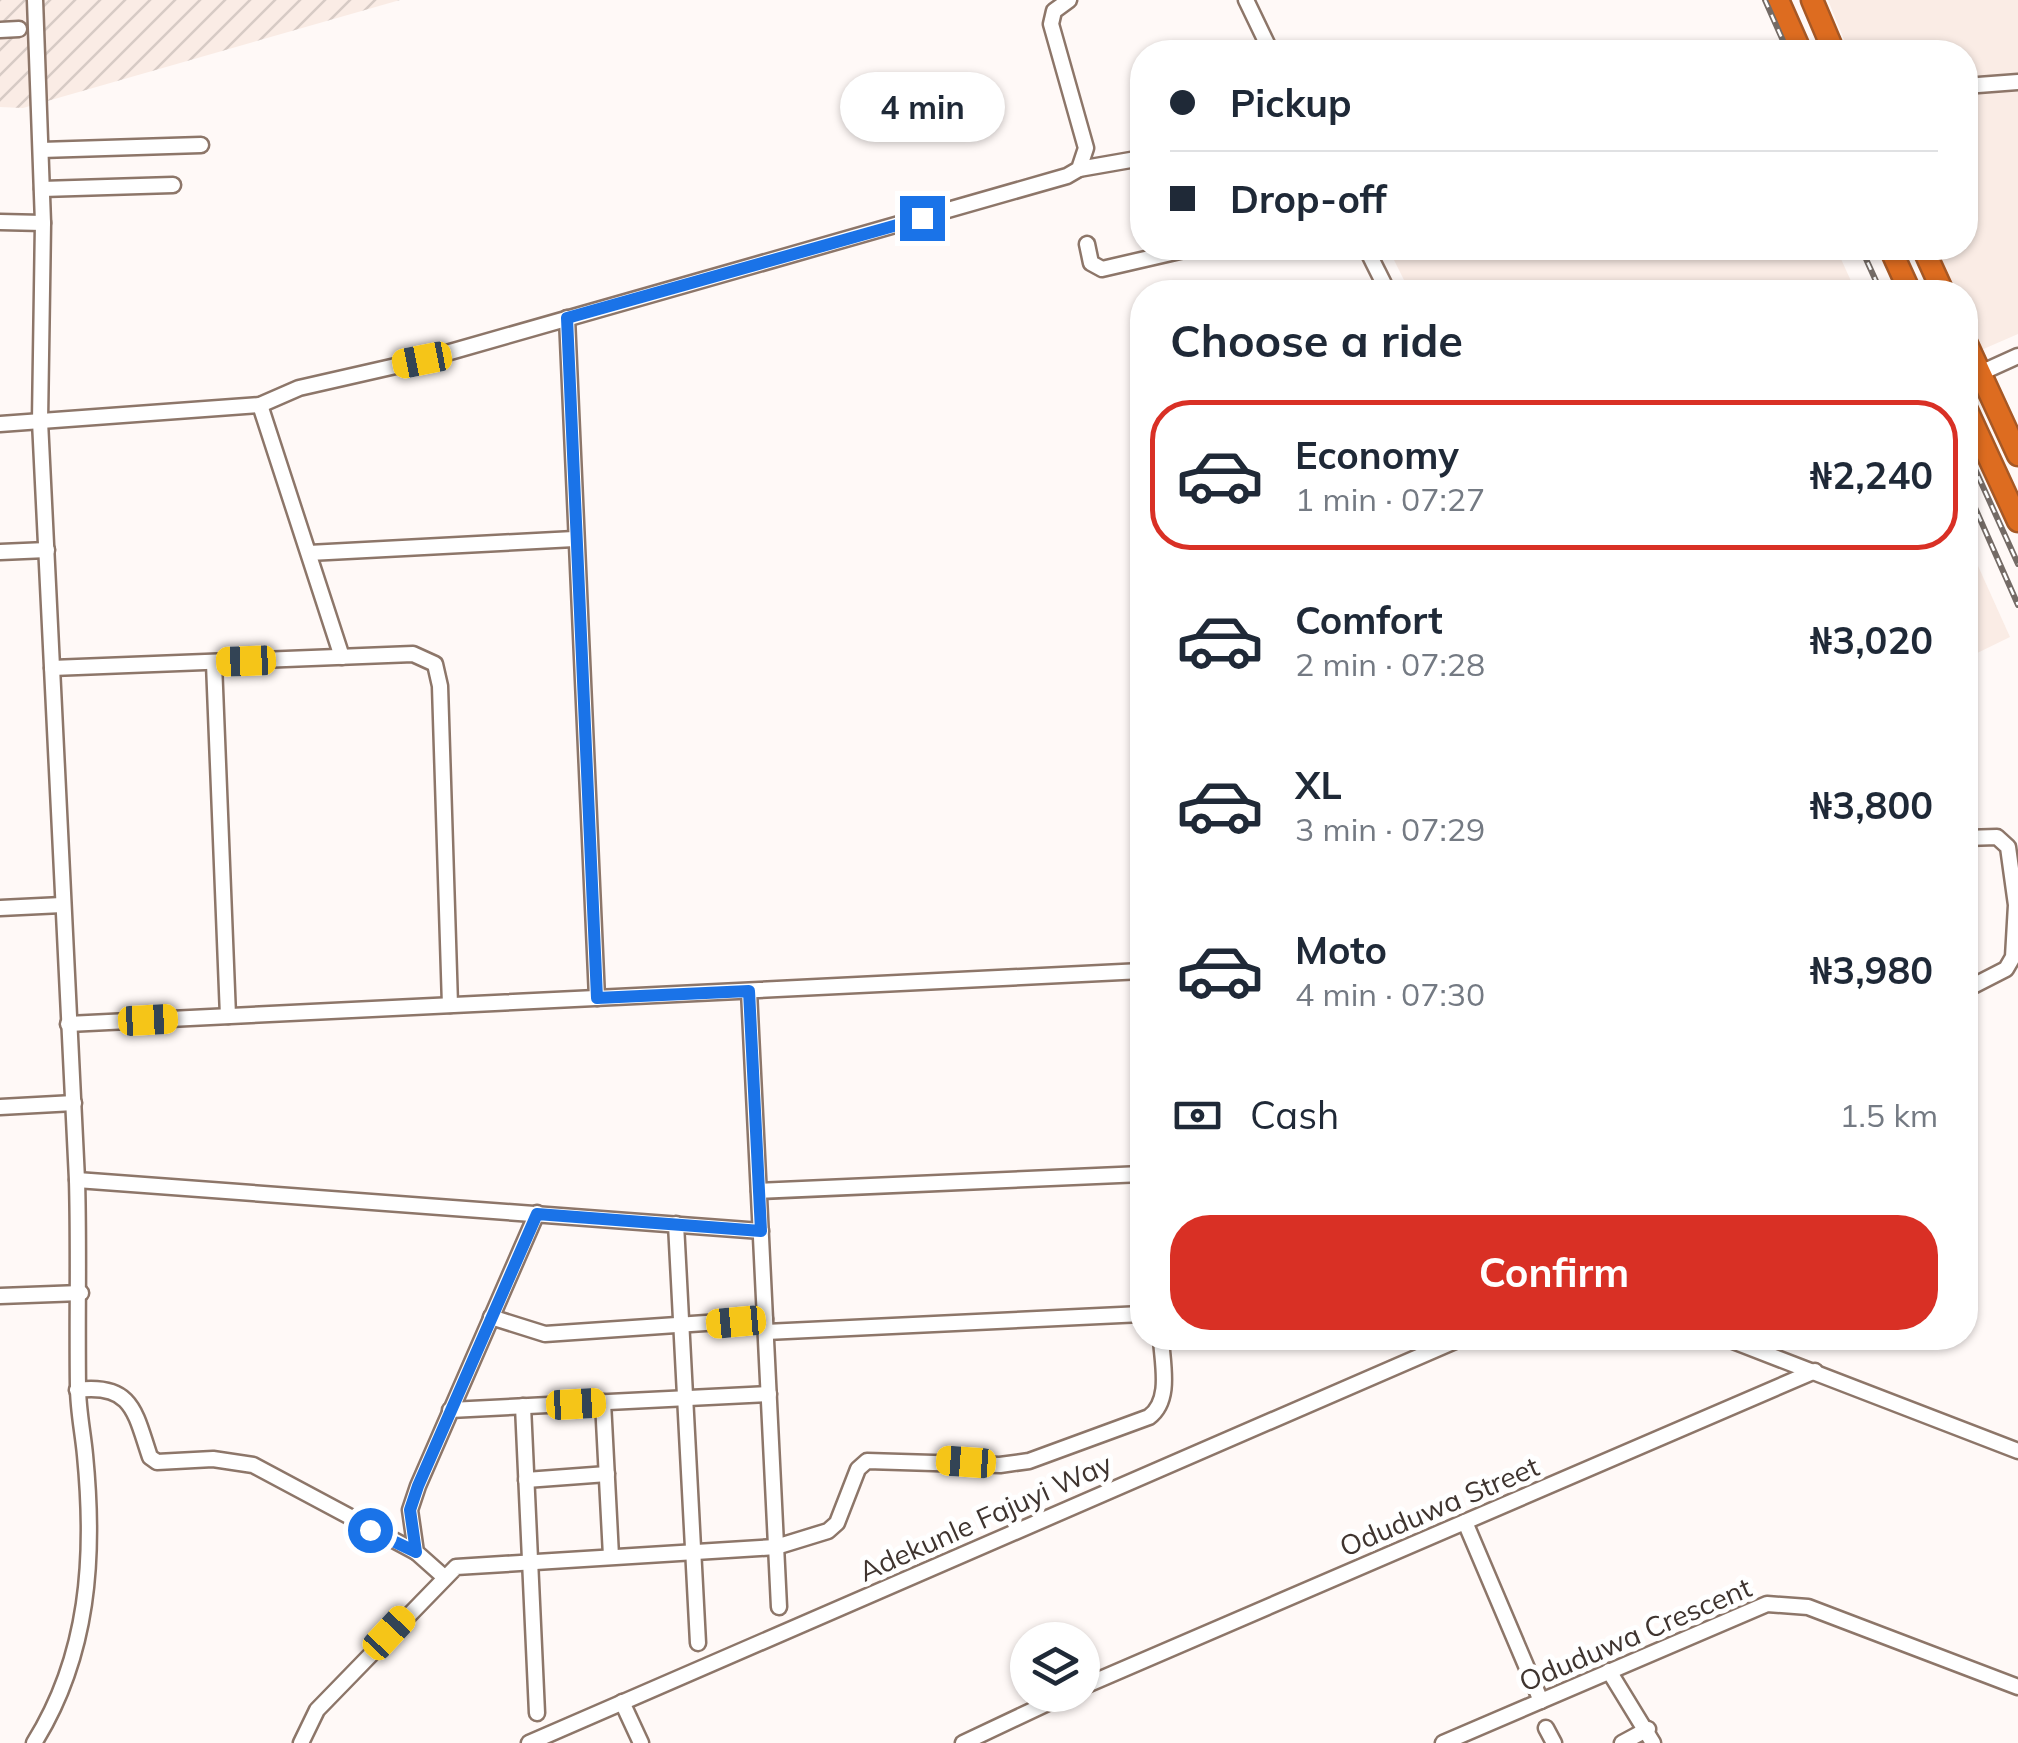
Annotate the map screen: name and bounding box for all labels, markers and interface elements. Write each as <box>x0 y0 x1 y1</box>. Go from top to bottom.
callout: 4 min <box>840 73 1004 143</box>
text: Pickup <box>1230 79 1352 127</box>
text: 4 min <box>880 87 965 127</box>
text: Drop-off <box>1230 175 1387 223</box>
route end <box>900 196 945 241</box>
text: Choose a ride <box>1170 312 1463 368</box>
car <box>390 340 454 380</box>
icon: car <box>1175 430 1265 520</box>
text: Economy <box>1295 431 1459 479</box>
text: ₦2,240 <box>1810 451 1933 499</box>
text: 1 min · 07:27 <box>1295 479 1485 519</box>
icon: car <box>1175 595 1265 685</box>
text: Comfort <box>1295 596 1443 644</box>
text: ₦3,020 <box>1810 616 1933 664</box>
text: 2 min · 07:28 <box>1295 644 1485 684</box>
car <box>215 645 277 677</box>
icon: car <box>1175 760 1265 850</box>
text: XL <box>1295 761 1342 809</box>
text: ₦3,800 <box>1810 781 1933 829</box>
text: 3 min · 07:29 <box>1295 809 1485 849</box>
icon: car <box>1175 925 1265 1015</box>
text: Moto <box>1295 926 1387 974</box>
text: ₦3,980 <box>1810 946 1933 994</box>
text: 4 min · 07:30 <box>1295 974 1485 1014</box>
car <box>117 1003 179 1037</box>
icon: cash <box>1170 1088 1225 1143</box>
text: Cash <box>1250 1091 1339 1139</box>
text: 1.5 km <box>1839 1095 1938 1135</box>
button: Confirm <box>1170 1215 1938 1330</box>
car <box>705 1304 767 1340</box>
car <box>545 1387 607 1421</box>
street label: Adekunle Fajuyi Way <box>853 1445 1117 1589</box>
car <box>935 1445 997 1479</box>
street label: Oduduwa Street <box>1334 1448 1544 1564</box>
route start <box>348 1508 393 1553</box>
street label: Oduduwa Crescent <box>1514 1569 1757 1699</box>
car <box>358 1601 420 1665</box>
map controls <box>1010 1622 1100 1712</box>
button: layers <box>1010 1622 1100 1712</box>

